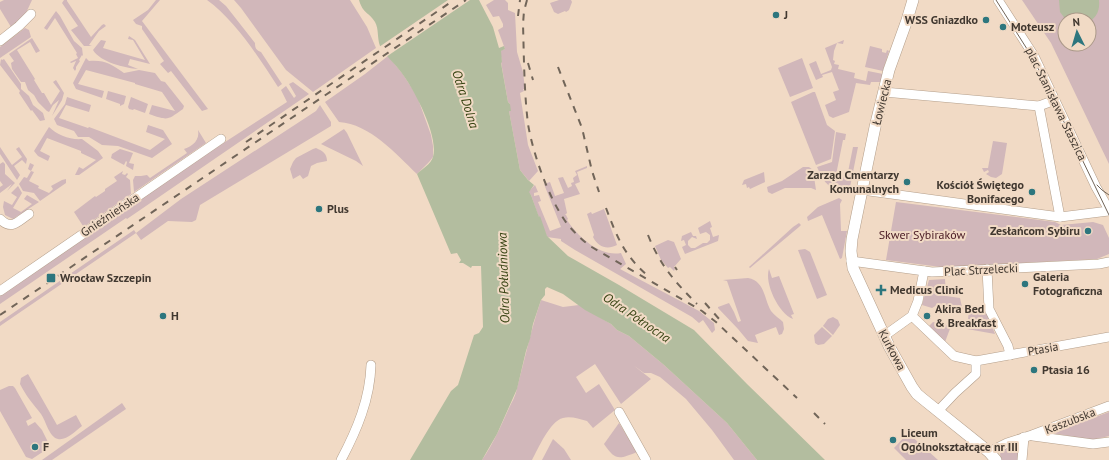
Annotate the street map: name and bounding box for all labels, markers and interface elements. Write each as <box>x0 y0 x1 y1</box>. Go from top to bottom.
place label: J <box>783 7 788 22</box>
marker: J <box>771 10 781 20</box>
place label: WSS Gniazdko <box>905 12 979 27</box>
north arrow <box>1057 12 1097 52</box>
marker: WSS Gniazdko <box>981 15 991 25</box>
text: N <box>1072 15 1080 29</box>
place label: Moteusz <box>1011 19 1055 34</box>
marker: Moteusz <box>998 22 1008 32</box>
street label: plac Stanisława Staszica <box>1022 45 1090 163</box>
water label: Odra Dolna <box>448 68 483 131</box>
street label: Łowiecka <box>869 77 894 126</box>
place label: Zarząd Cmentarzy Komunalnych <box>807 167 899 196</box>
marker: Zarząd Cmentarzy Komunalnych <box>902 177 912 187</box>
place label: Kościół Świętego Bonifacego <box>937 177 1025 206</box>
marker: Kościół Świętego Bonifacego <box>1027 187 1037 197</box>
street label: Gnieźnieńska <box>77 189 142 240</box>
place label: Plus <box>327 201 349 216</box>
marker: Plus <box>314 204 324 214</box>
place label: Zesłańcom Sybiru <box>990 223 1080 238</box>
marker: Zesłańcom Sybiru <box>1083 226 1093 236</box>
park label: Skwer Sybiraków <box>879 227 965 242</box>
water label: Odra Południowa <box>493 232 514 324</box>
street label: Plac Strzelecki <box>944 260 1018 279</box>
place label: Galeria Fotograficzna <box>1033 269 1102 298</box>
place label: Wrocław Szczepin <box>60 270 151 285</box>
marker: Wrocław Szczepin <box>45 272 57 284</box>
marker: Galeria Fotograficzna <box>1020 279 1030 289</box>
place label: Medicus Clinic <box>890 282 963 297</box>
marker: Medicus Clinic <box>875 284 887 296</box>
water label: Odra Północna <box>600 289 674 347</box>
place label: Akira Bed & Breakfast <box>935 301 997 330</box>
place label: H <box>171 308 179 323</box>
marker: H <box>158 311 168 321</box>
marker: Akira Bed & Breakfast <box>922 311 932 321</box>
street label: Kurkowa <box>875 327 909 373</box>
street label: Ptasia <box>1026 338 1059 359</box>
place label: Ptasia 16 <box>1042 362 1090 377</box>
marker: Ptasia 16 <box>1029 365 1039 375</box>
street label: Kaszubska <box>1042 404 1097 437</box>
place label: Liceum Ogólnokształcące nr III <box>901 425 1018 454</box>
marker: Liceum Ogólnokształcące nr III <box>888 435 898 445</box>
place label: F <box>43 439 49 454</box>
marker: F <box>30 442 40 452</box>

